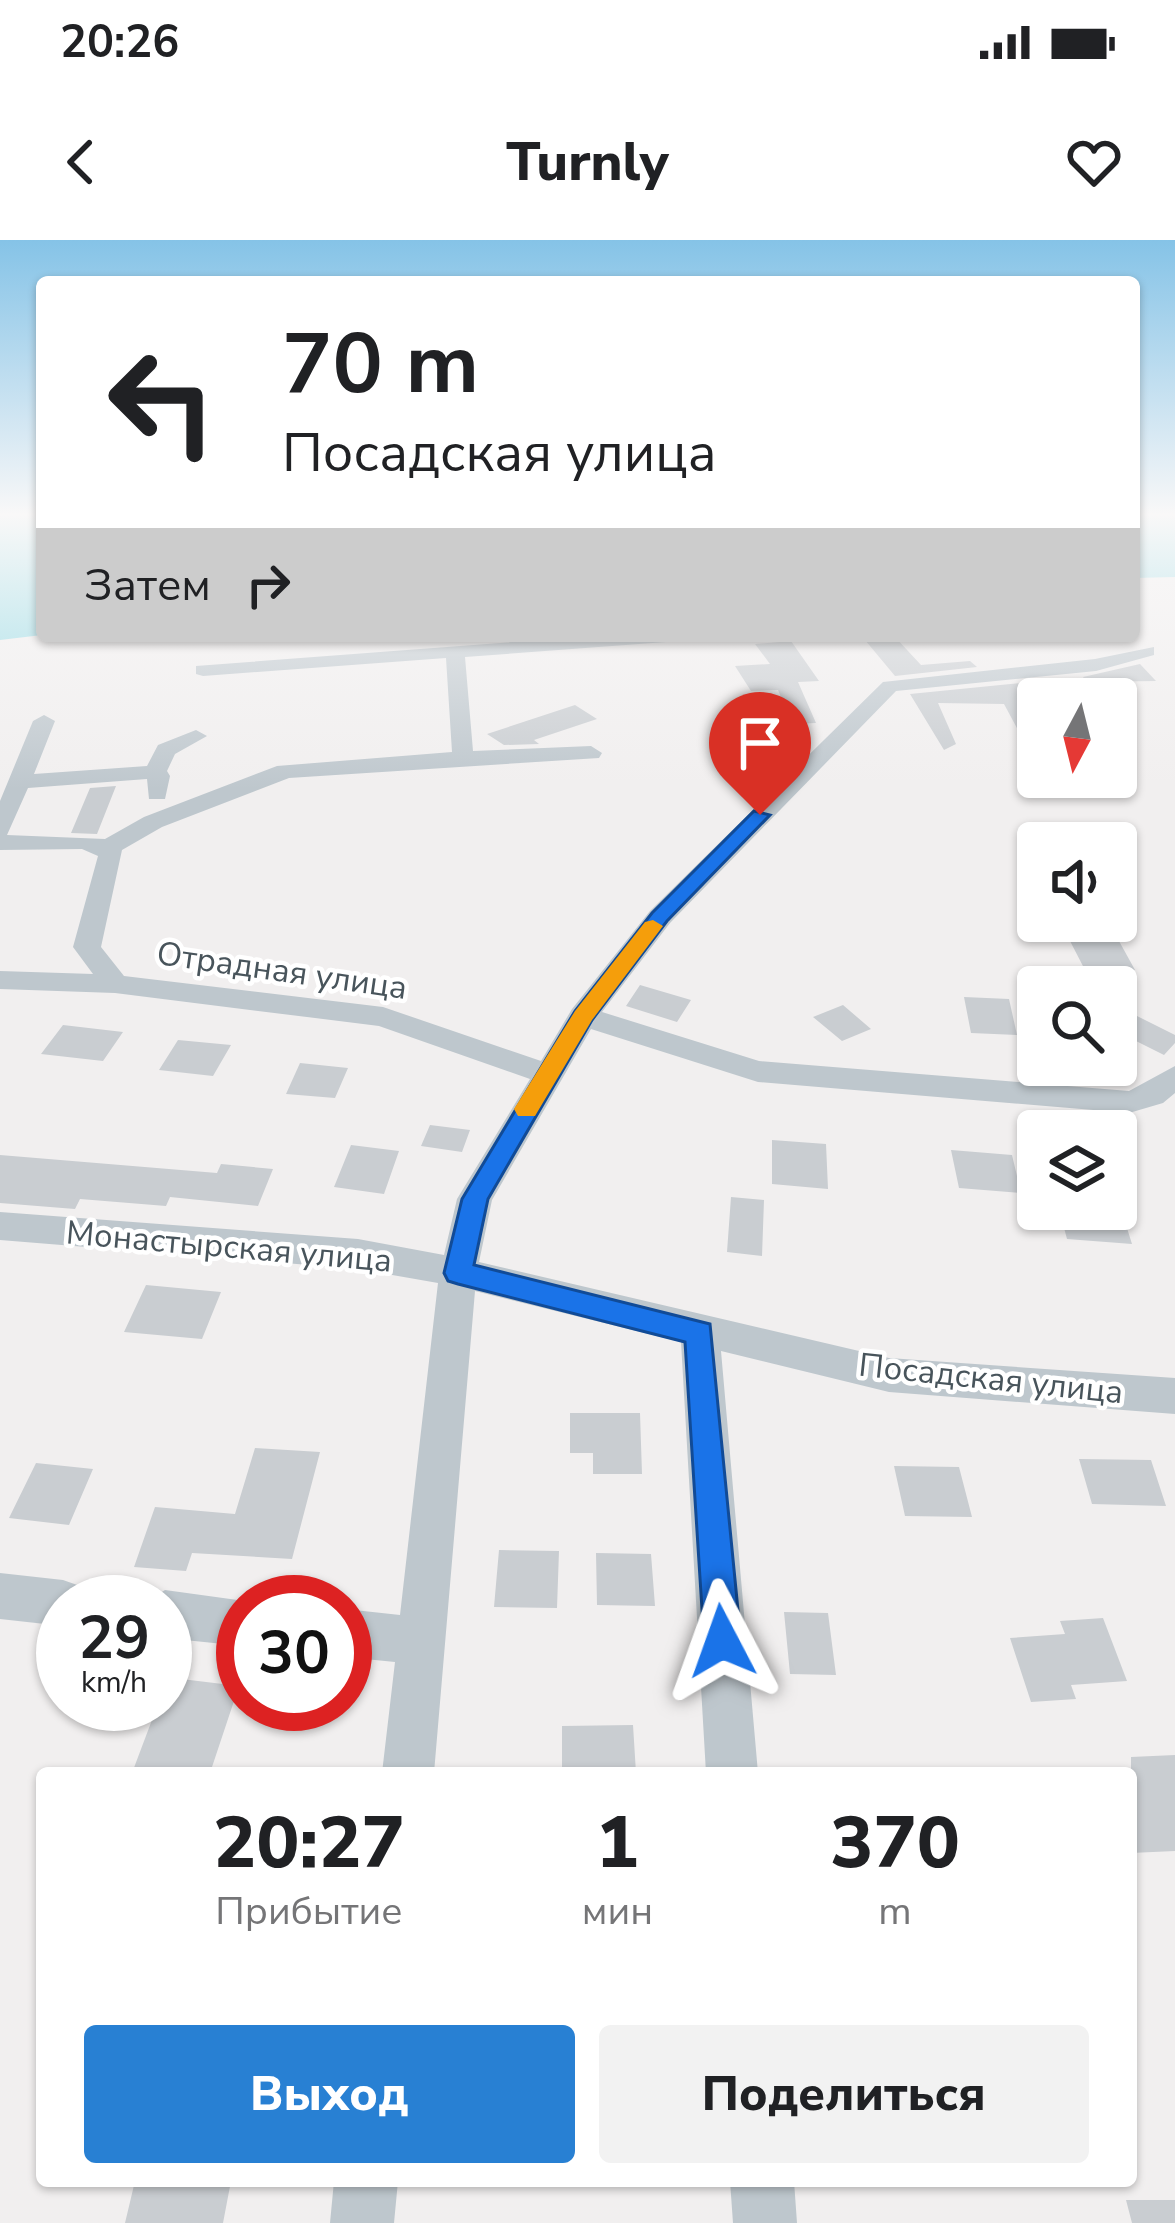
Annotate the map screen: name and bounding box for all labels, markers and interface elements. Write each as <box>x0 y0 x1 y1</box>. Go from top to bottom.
text: 20:26 <box>60 12 179 73</box>
text: Turnly <box>506 125 669 199</box>
icon: back <box>48 129 114 195</box>
icon: heart <box>1061 129 1127 195</box>
text: 70 m <box>282 307 479 422</box>
icon: left <box>84 324 240 480</box>
text: Посадская улица <box>282 416 717 490</box>
icon: right <box>235 552 301 618</box>
text: Затем <box>84 555 211 616</box>
north arrow <box>1017 678 1137 798</box>
map controls <box>1017 678 1137 1230</box>
pin <box>709 692 811 815</box>
icon: arrive <box>727 710 793 776</box>
button: sound <box>1017 822 1137 942</box>
street label: Отрадная улица <box>154 931 410 1011</box>
button: search <box>1017 966 1137 1086</box>
button: layers <box>1017 1110 1137 1230</box>
street label: Монастырская улица <box>64 1210 394 1284</box>
street label: Посадская улица <box>857 1343 1125 1415</box>
speed limit sign: 30 <box>216 1575 372 1731</box>
position arrow <box>659 1578 785 1704</box>
text: 29 <box>78 1597 150 1679</box>
text: km/h <box>81 1662 147 1703</box>
text: 20:27 <box>213 1794 405 1892</box>
text: 1 <box>596 1794 639 1892</box>
text: 370 <box>830 1794 960 1892</box>
text: Прибытие <box>215 1885 402 1938</box>
text: мин <box>582 1885 653 1938</box>
text: m <box>878 1885 912 1938</box>
button: Выход <box>84 2025 575 2163</box>
button: Поделиться <box>599 2025 1089 2163</box>

